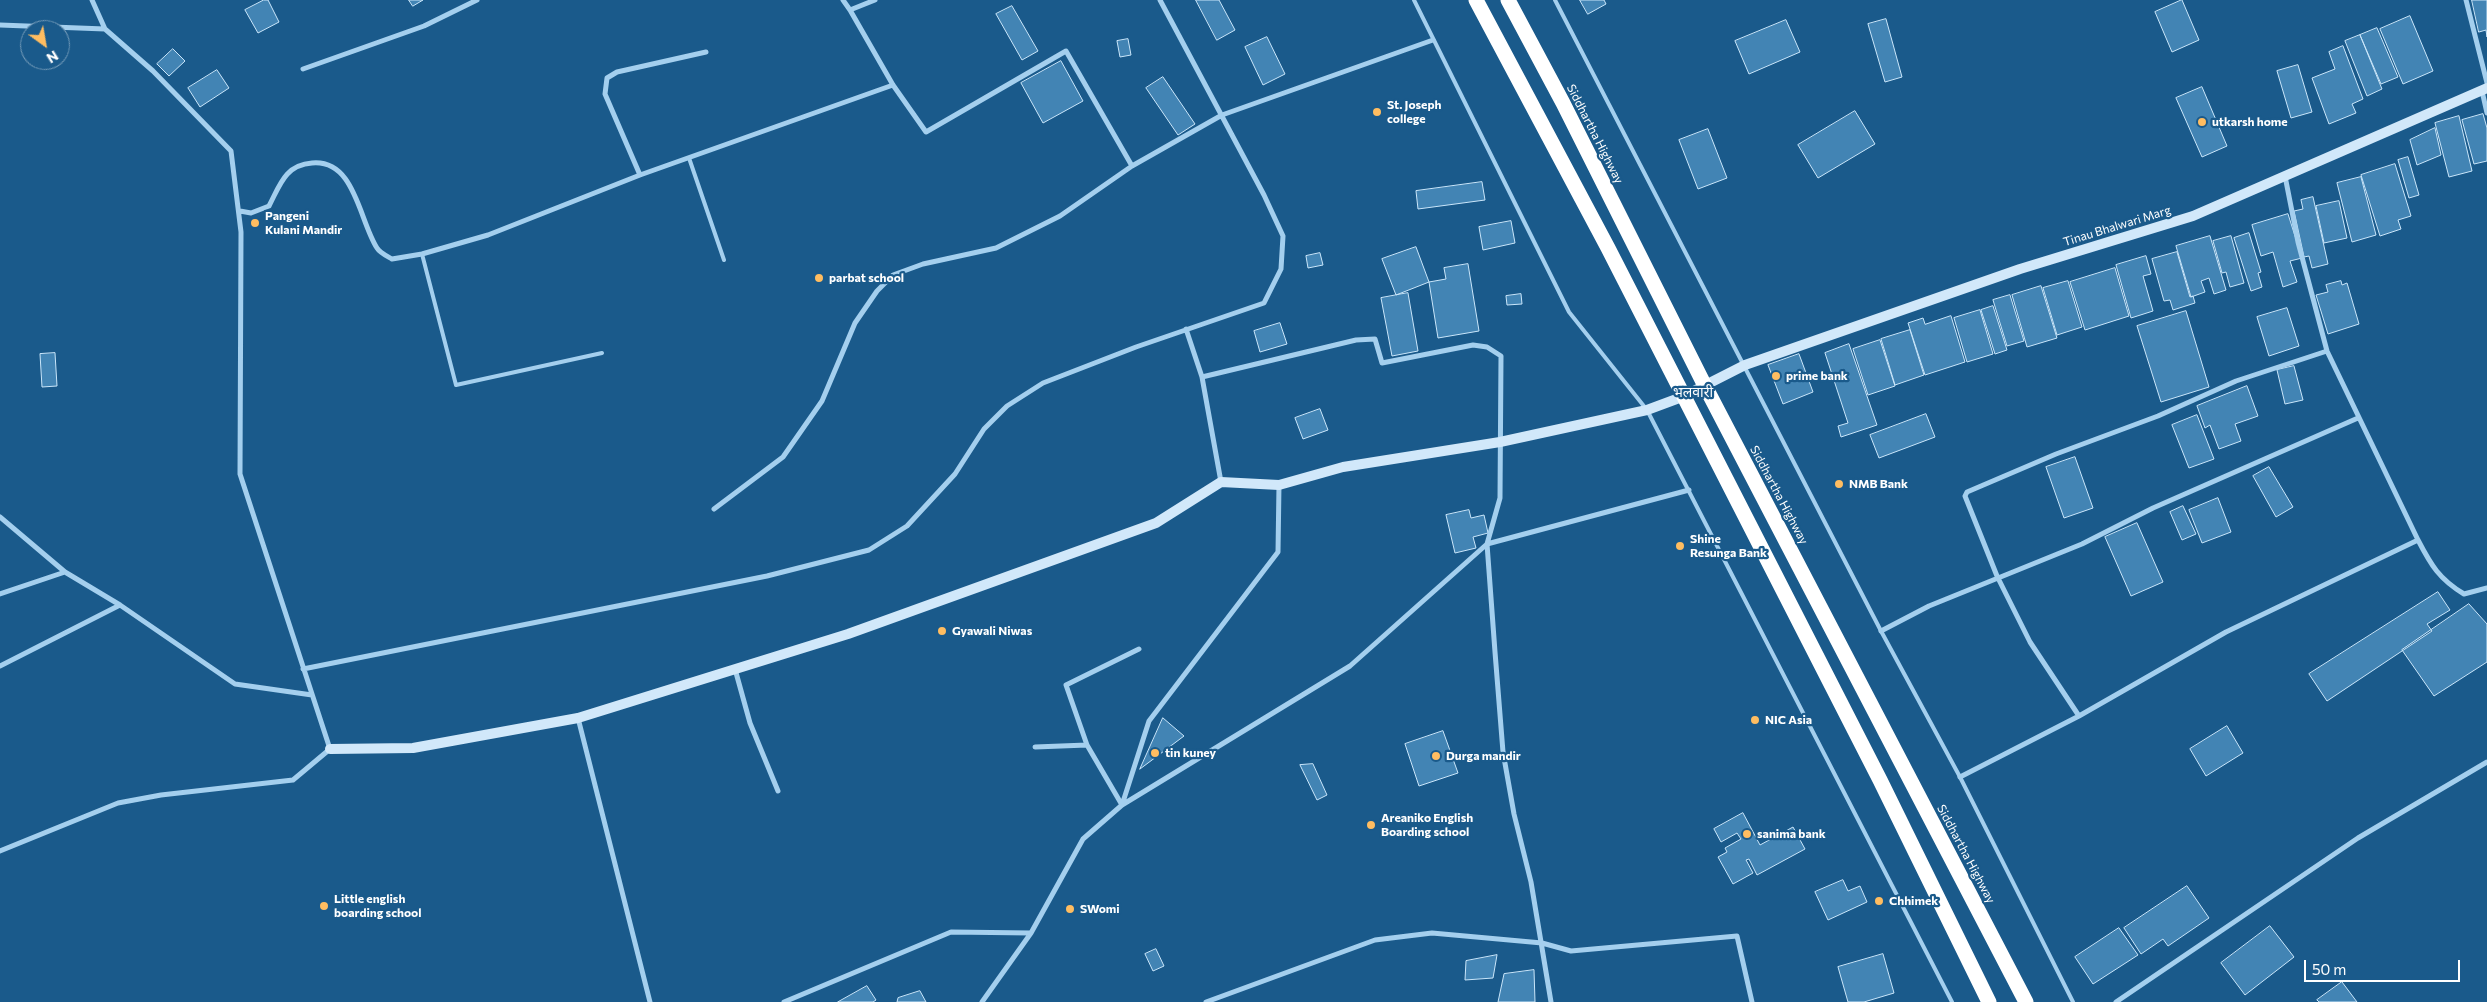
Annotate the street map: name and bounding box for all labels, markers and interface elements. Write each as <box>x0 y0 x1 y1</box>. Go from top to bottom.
north arrow <box>20 20 70 70</box>
text: N <box>44 47 62 67</box>
street label: Siddhartha Highway <box>1564 82 1626 186</box>
place label: St. Joseph college <box>1387 98 1441 126</box>
marker: St. Joseph college <box>1371 106 1383 118</box>
place label: utkarsh home <box>2212 115 2288 129</box>
marker: utkarsh home <box>2196 116 2208 128</box>
street label: Tinau Bhalwari Marg <box>2061 203 2173 249</box>
place label: Pangeni Kulani Mandir <box>265 209 342 237</box>
marker: Pangeni Kulani Mandir <box>249 217 261 229</box>
place label: parbat school <box>829 271 904 285</box>
marker: parbat school <box>813 272 825 284</box>
place label: prime bank <box>1786 369 1848 383</box>
marker: prime bank <box>1770 370 1782 382</box>
district label: भलवारी <box>1673 384 1713 400</box>
street label: Siddhartha Highway <box>1747 443 1811 547</box>
place label: NMB Bank <box>1849 477 1908 491</box>
marker: NMB Bank <box>1833 478 1845 490</box>
place label: Shine Resunga Bank <box>1690 532 1767 560</box>
marker: Shine Resunga Bank <box>1674 540 1686 552</box>
place label: Gyawali Niwas <box>952 624 1032 638</box>
marker: Gyawali Niwas <box>936 625 948 637</box>
place label: NIC Asia <box>1765 713 1812 727</box>
marker: NIC Asia <box>1749 714 1761 726</box>
place label: tin kuney <box>1165 746 1216 760</box>
marker: tin kuney <box>1149 747 1161 759</box>
place label: Durga mandir <box>1446 749 1521 763</box>
marker: Durga mandir <box>1430 750 1442 762</box>
street label: Siddhartha Highway <box>1934 802 1998 906</box>
place label: Areaniko English Boarding school <box>1381 811 1473 839</box>
marker: Areaniko English Boarding school <box>1365 819 1377 831</box>
place label: sanima bank <box>1757 827 1826 841</box>
marker: sanima bank <box>1741 828 1753 840</box>
place label: Little english boarding school <box>334 892 422 920</box>
place label: Chhimek <box>1889 894 1938 908</box>
marker: Chhimek <box>1873 895 1885 907</box>
marker: Little english boarding school <box>318 900 330 912</box>
place label: SWomi <box>1080 902 1120 916</box>
marker: SWomi <box>1064 903 1076 915</box>
scale bar <box>2307 950 2463 982</box>
text: 50 m <box>2312 960 2346 978</box>

